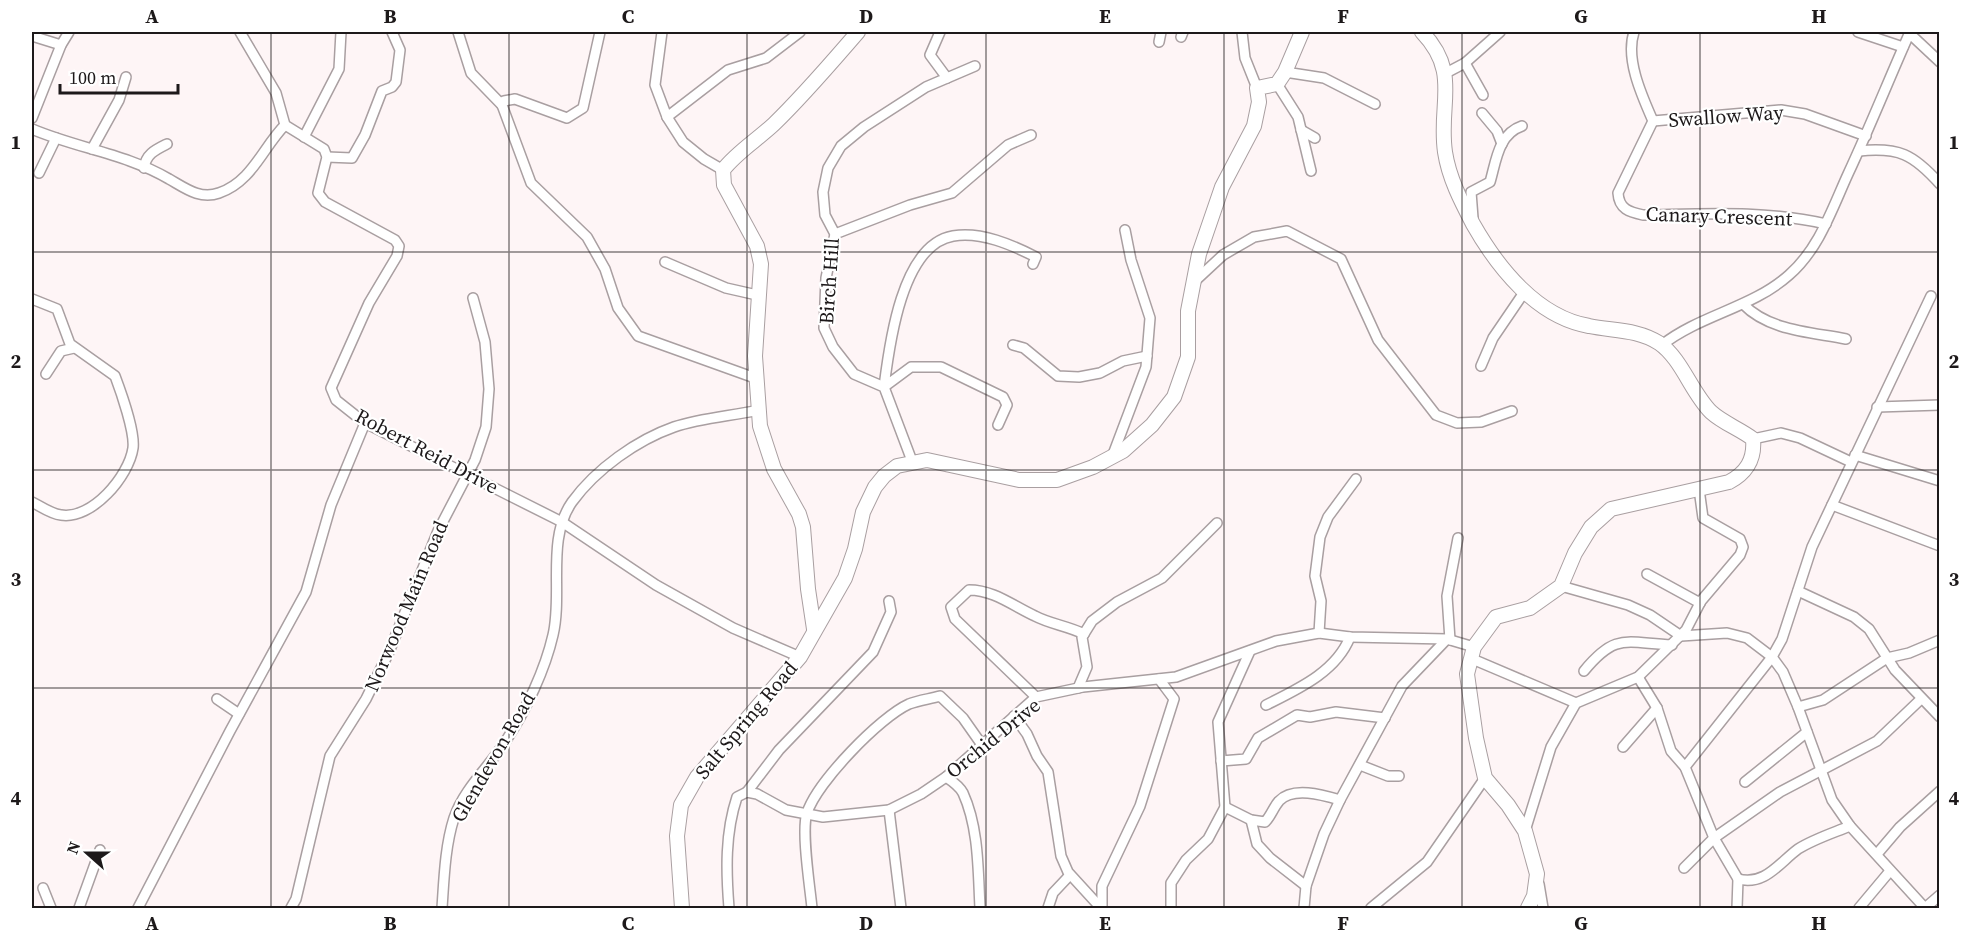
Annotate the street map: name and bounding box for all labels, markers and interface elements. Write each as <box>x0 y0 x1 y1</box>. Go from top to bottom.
text: A <box>145 2 159 30</box>
text: B <box>383 2 397 30</box>
text: C <box>622 2 634 30</box>
text: D <box>859 2 873 30</box>
text: E <box>1099 2 1111 30</box>
text: F <box>1337 2 1349 30</box>
text: G <box>1574 2 1588 30</box>
text: H <box>1811 2 1827 30</box>
scale bar <box>60 57 178 95</box>
text: 100 m <box>69 65 116 90</box>
street label: Swallow Way <box>1668 98 1785 134</box>
text: 1 <box>11 128 21 156</box>
text: 1 <box>1949 128 1959 156</box>
street label: Canary Crescent <box>1645 199 1793 233</box>
street label: Birch Hill <box>812 237 846 325</box>
text: 2 <box>11 347 22 375</box>
text: 2 <box>1949 347 1960 375</box>
street label: Robert Reid Drive <box>350 401 504 501</box>
street label: Norwood Main Road <box>357 516 455 696</box>
text: 3 <box>11 565 22 593</box>
text: 3 <box>1949 565 1960 593</box>
street label: Salt Spring Road <box>688 655 804 785</box>
street label: Glendevon Road <box>444 686 542 827</box>
street label: Orchid Drive <box>940 691 1046 785</box>
text: 4 <box>11 784 22 812</box>
text: 4 <box>1949 784 1960 812</box>
north arrow <box>57 823 117 883</box>
text: N <box>61 838 85 857</box>
text: A <box>145 909 159 937</box>
text: B <box>383 909 397 937</box>
text: C <box>622 909 634 937</box>
text: D <box>859 909 873 937</box>
text: E <box>1099 909 1111 937</box>
text: F <box>1337 909 1349 937</box>
text: G <box>1574 909 1588 937</box>
text: H <box>1811 909 1827 937</box>

